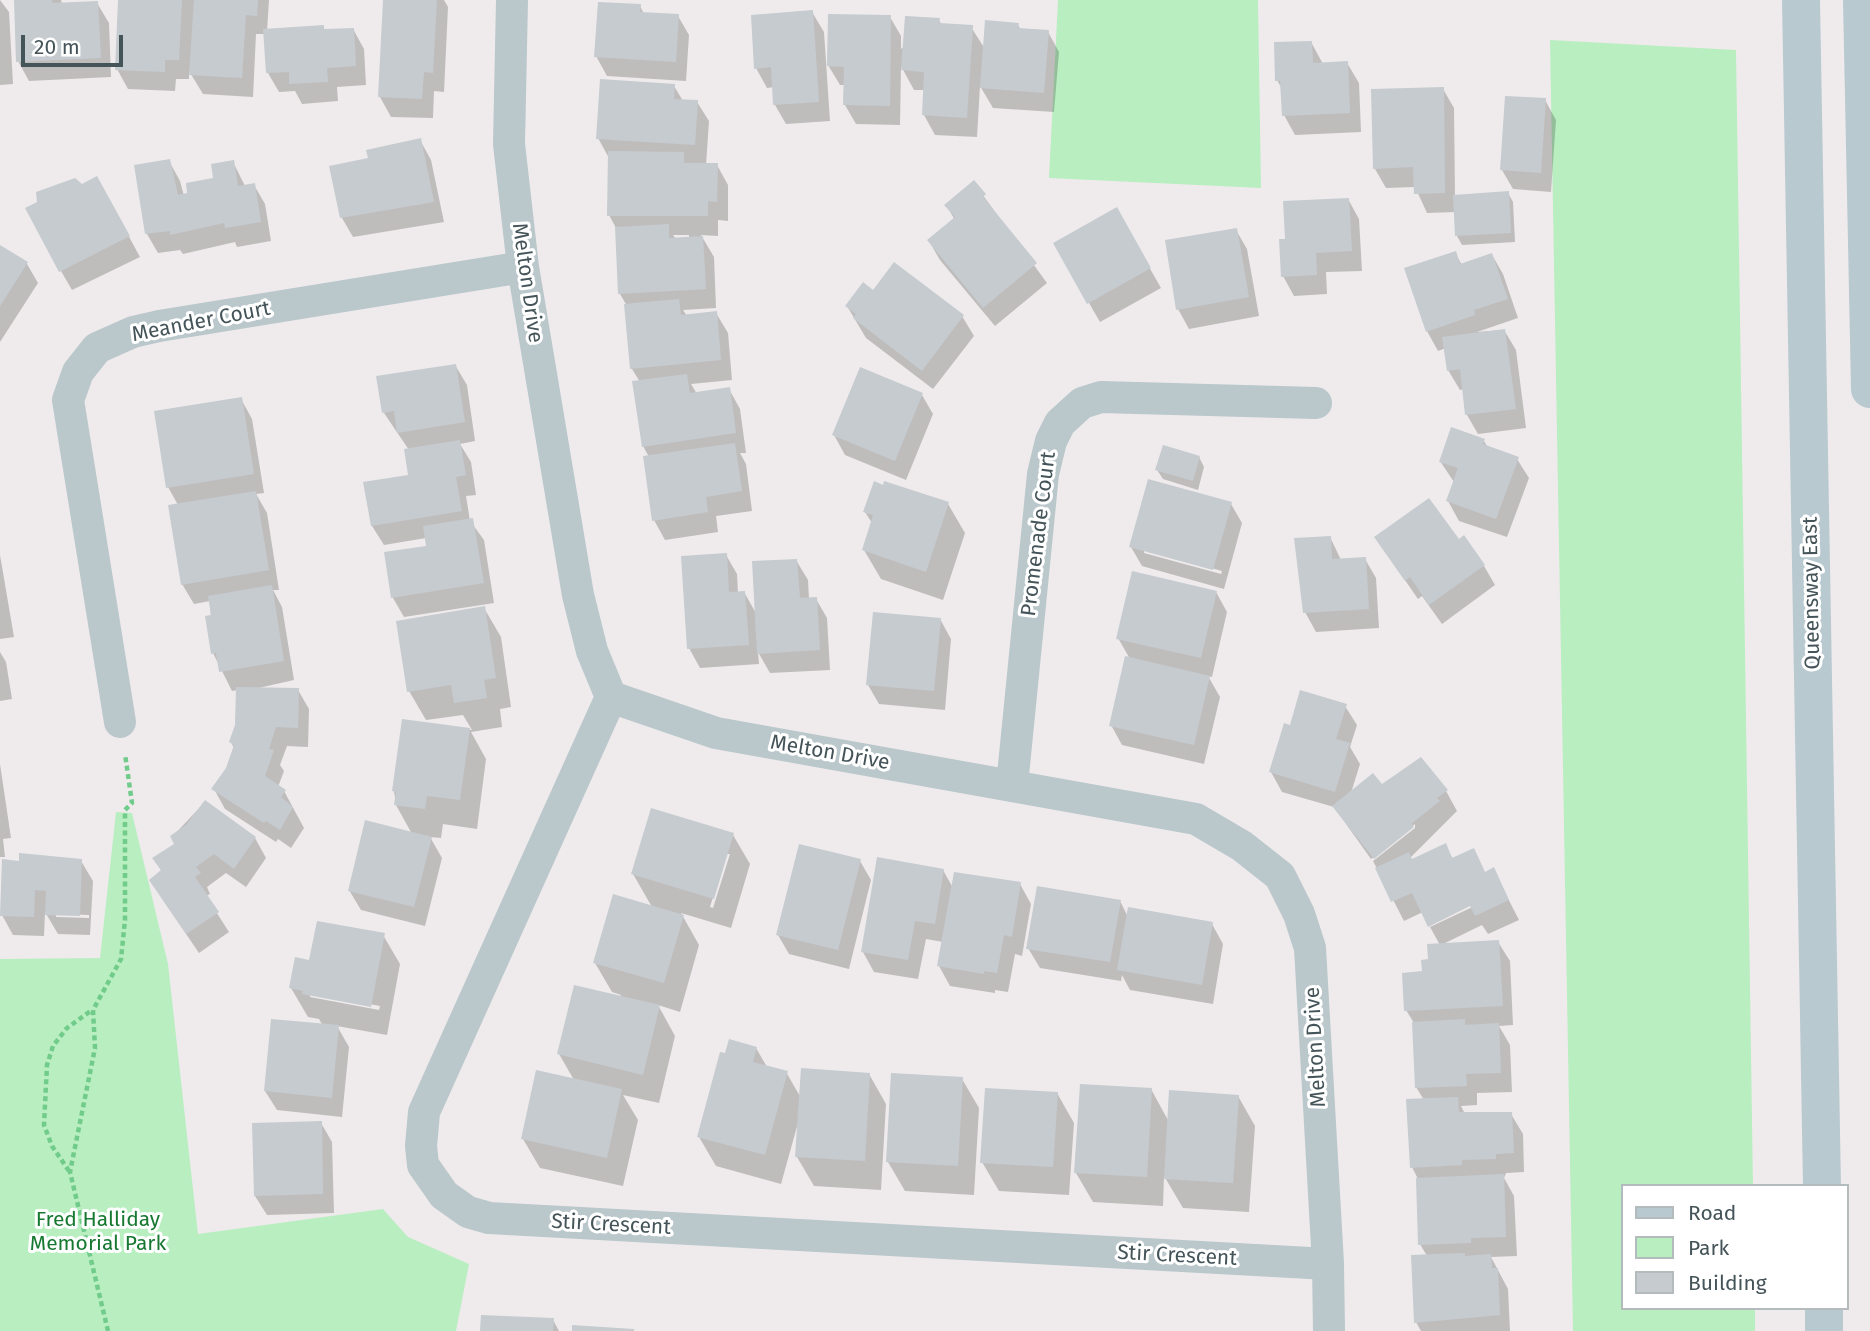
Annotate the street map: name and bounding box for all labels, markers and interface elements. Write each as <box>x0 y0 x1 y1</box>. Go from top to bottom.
scale bar <box>24 21 126 65</box>
text: 20 m <box>34 34 80 60</box>
street label: Melton Drive <box>506 222 548 344</box>
street label: Meander Court <box>130 296 272 348</box>
street label: Promenade Court <box>1016 450 1062 618</box>
street label: Queensway East <box>1798 516 1826 670</box>
street label: Melton Drive <box>768 730 892 776</box>
street label: Melton Drive <box>1300 986 1332 1108</box>
legend <box>1622 1184 1849 1310</box>
text: Road <box>1688 1200 1736 1226</box>
park label: Fred Halliday Memorial Park <box>30 1207 166 1257</box>
street label: Stir Crescent <box>551 1209 671 1241</box>
text: Park <box>1688 1235 1729 1261</box>
street label: Stir Crescent <box>1117 1240 1237 1272</box>
text: Building <box>1688 1270 1767 1296</box>

